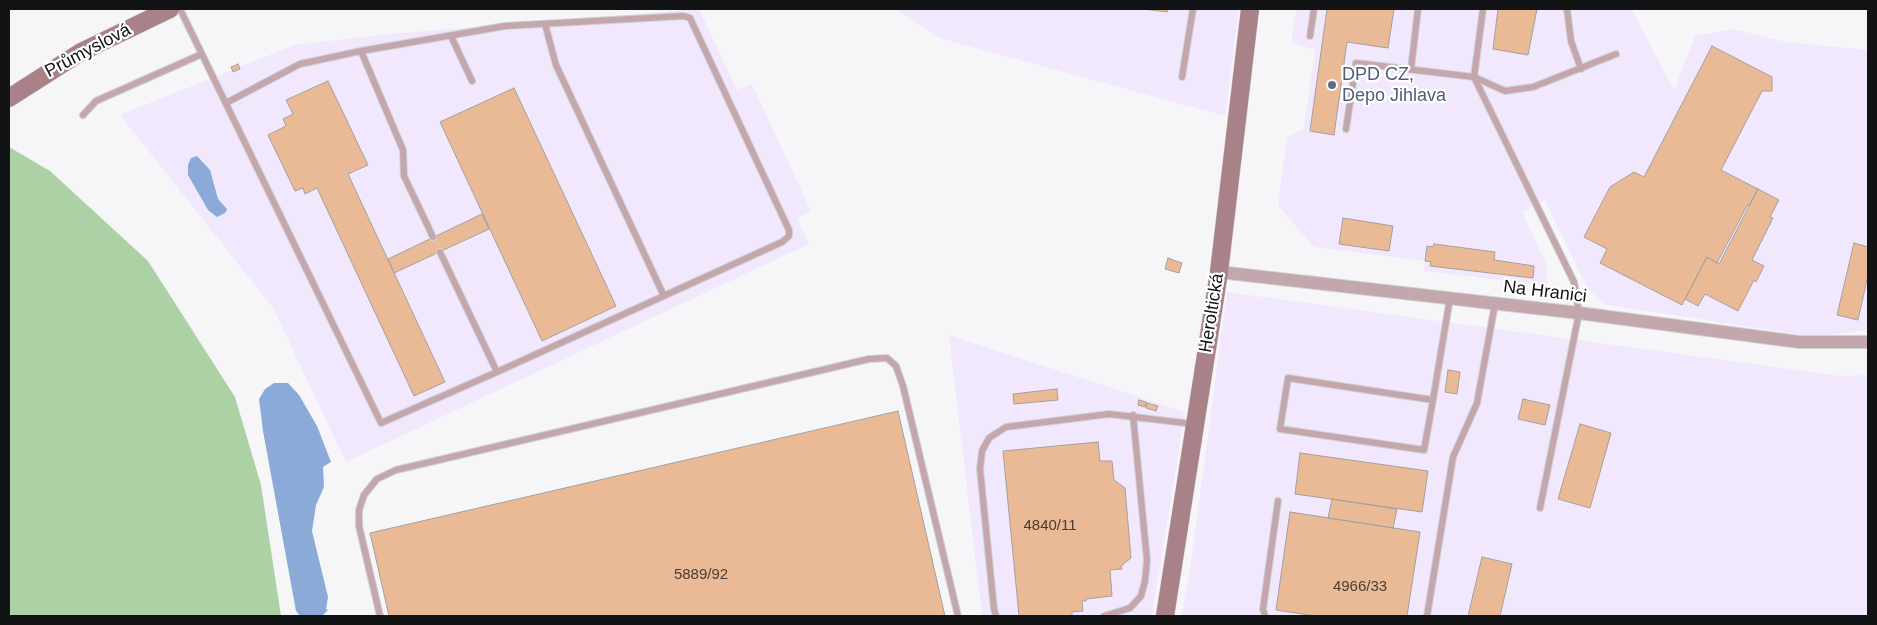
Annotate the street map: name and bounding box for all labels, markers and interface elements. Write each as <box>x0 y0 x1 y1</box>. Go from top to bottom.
street label: Průmyslová <box>41 19 135 83</box>
place label: DPD CZ, Depo Jihlava <box>1342 64 1446 106</box>
marker: DPD CZ, Depo Jihlava <box>1326 79 1338 91</box>
street label: Heroltická <box>1195 272 1229 354</box>
street label: Na Hranici <box>1502 276 1588 308</box>
house number: 4840/11 <box>1023 517 1077 535</box>
house number: 5889/92 <box>674 566 728 584</box>
house number: 4966/33 <box>1333 578 1387 596</box>

